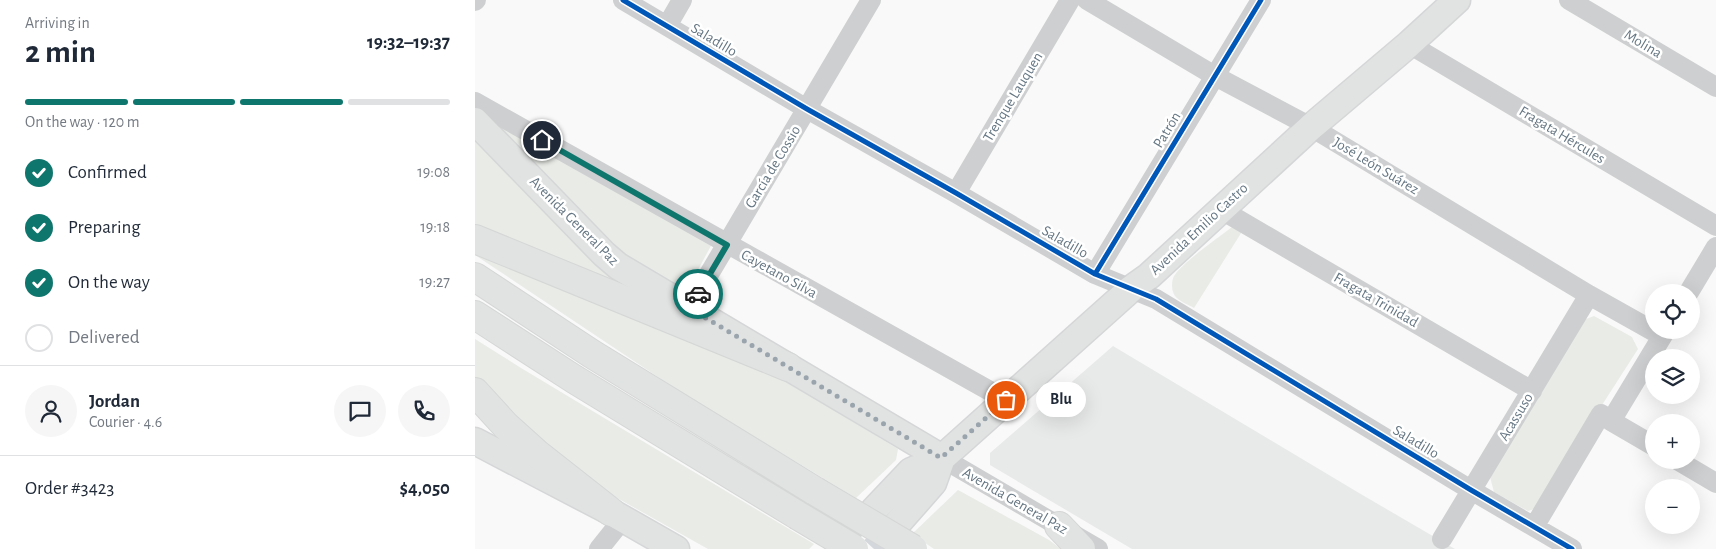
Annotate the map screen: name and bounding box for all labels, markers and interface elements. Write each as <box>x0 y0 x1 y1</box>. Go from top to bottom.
text: Arriving in <box>25 15 90 31</box>
street label: Saladillo <box>688 21 740 59</box>
street label: Molina <box>1622 27 1664 61</box>
text: 19:32–19:37 <box>367 33 450 52</box>
text: 2 min <box>25 36 96 68</box>
street label: Trenque Lauquen <box>980 50 1046 144</box>
street label: Fragata Hércules <box>1517 104 1607 166</box>
street label: Patrón <box>1151 109 1183 151</box>
text: On the way · 120 m <box>25 114 140 130</box>
pin <box>521 119 563 161</box>
street label: García de Cossio <box>743 123 803 211</box>
icon: home <box>528 126 556 154</box>
street label: José León Suárez <box>1331 135 1421 197</box>
icon: check <box>25 159 53 187</box>
text: Confirmed <box>68 163 147 182</box>
text: 19:08 <box>417 164 450 180</box>
street label: Avenida General Paz <box>527 174 621 268</box>
street label: Avenida Emilio Castro <box>1147 180 1251 278</box>
icon: check <box>25 214 53 242</box>
text: Preparing <box>68 218 141 237</box>
text: 19:18 <box>420 219 450 235</box>
street label: Saladillo <box>1039 223 1091 261</box>
street label: Cayetano Silva <box>739 247 820 301</box>
icon: check <box>25 269 53 297</box>
courier <box>673 269 723 319</box>
street label: Fragata Trinidad <box>1331 270 1421 330</box>
text: On the way <box>68 273 150 292</box>
text: 19:27 <box>419 274 450 290</box>
icon: car <box>684 280 712 308</box>
map controls <box>1645 284 1700 534</box>
button: locate <box>1645 284 1700 339</box>
text: Delivered <box>68 328 140 347</box>
button: layers <box>1645 349 1700 404</box>
pin <box>985 379 1027 421</box>
callout: Blu <box>1036 382 1086 418</box>
button: person <box>25 385 77 437</box>
button: chat <box>334 385 386 437</box>
button: phone <box>398 385 450 437</box>
icon: bag <box>992 386 1020 414</box>
text: Blu <box>1050 391 1072 407</box>
street label: Acassuso <box>1496 391 1536 443</box>
text: Jordan <box>89 392 140 411</box>
text: Courier · 4.6 <box>89 414 162 430</box>
button: + <box>1645 414 1700 469</box>
street label: Saladillo <box>1390 423 1442 461</box>
street label: Avenida General Paz <box>960 465 1070 537</box>
text: Order #3423 <box>25 479 114 498</box>
text: $4,050 <box>400 479 450 498</box>
button: − <box>1645 479 1700 534</box>

